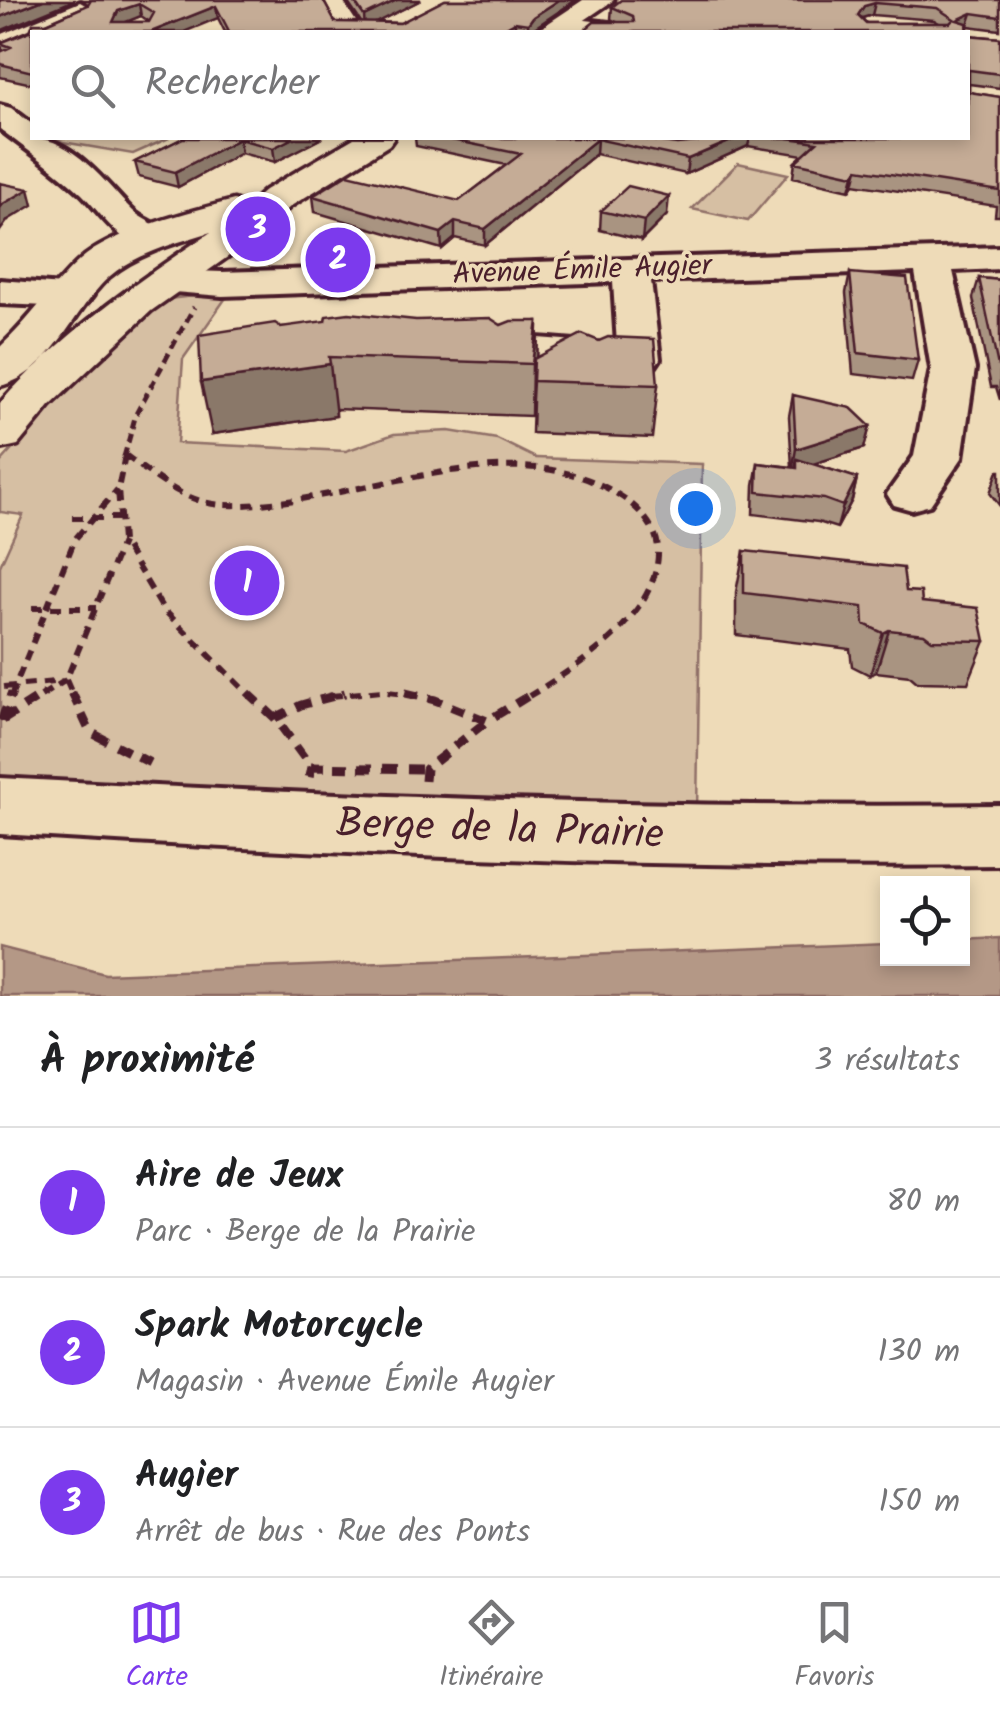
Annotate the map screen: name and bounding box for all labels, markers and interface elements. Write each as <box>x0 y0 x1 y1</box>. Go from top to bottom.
search box <box>30 30 970 140</box>
text: Rechercher <box>145 55 318 115</box>
icon: search <box>65 58 120 113</box>
pin: 3 <box>226 192 290 266</box>
pin: 2 <box>306 222 370 298</box>
street label: Avenue Émile Augier <box>452 242 714 300</box>
your location <box>670 483 721 534</box>
pin: 1 <box>214 546 280 620</box>
street label: Berge de la Prairie <box>335 791 665 869</box>
map controls <box>880 876 970 966</box>
button: locate <box>880 876 970 966</box>
text: À proximité <box>40 1028 254 1095</box>
text: 3 résultats <box>814 1036 960 1087</box>
text: Aire de Jeux <box>135 1147 343 1207</box>
text: 1 <box>68 1177 77 1228</box>
text: 80 m <box>886 1177 960 1228</box>
text: Parc · Berge de la Prairie <box>135 1207 475 1258</box>
text: Spark Motorcycle <box>135 1297 423 1357</box>
text: 2 <box>63 1327 82 1378</box>
text: 130 m <box>877 1327 960 1378</box>
text: Magasin · Avenue Émile Augier <box>135 1357 554 1408</box>
text: Augier <box>135 1447 238 1507</box>
text: 3 <box>64 1477 81 1528</box>
text: 150 m <box>878 1477 960 1528</box>
text: Arrêt de bus · Rue des Ponts <box>135 1507 530 1558</box>
tab: Carte <box>125 1595 188 1700</box>
tab: Itinéraire <box>439 1595 543 1700</box>
tab: Favoris <box>794 1595 874 1700</box>

